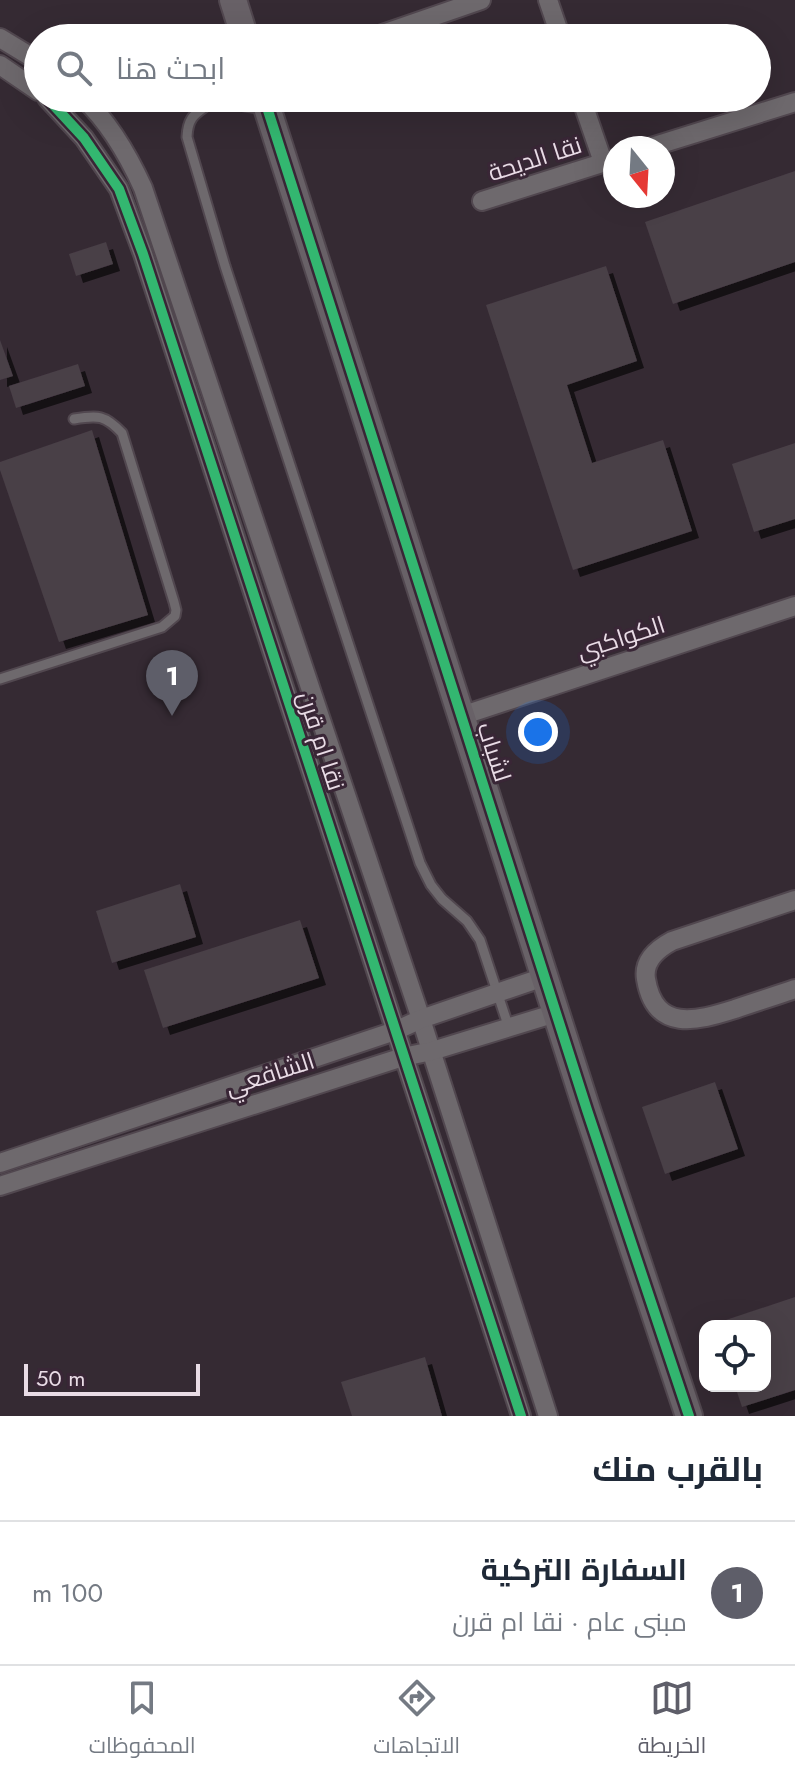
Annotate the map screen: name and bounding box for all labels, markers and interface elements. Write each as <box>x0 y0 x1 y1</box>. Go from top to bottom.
search box <box>24 24 771 112</box>
icon: search <box>52 46 96 90</box>
text: ابحث هنا <box>116 47 225 90</box>
street label: نقا الديحة <box>483 127 586 190</box>
north arrow <box>603 136 675 208</box>
street label: الكواكبي <box>572 607 670 670</box>
pin: 1 <box>146 650 198 716</box>
street label: نقا ام قرن <box>289 687 354 795</box>
your location <box>518 712 558 752</box>
street label: لشباب <box>469 718 520 786</box>
street label: الشافعي <box>221 1043 320 1106</box>
map controls <box>699 1320 771 1392</box>
button: locate <box>699 1320 771 1392</box>
scale bar <box>24 1360 200 1396</box>
text: 50 m <box>36 1362 85 1394</box>
text: بالقرب منك <box>592 1445 763 1494</box>
text: السفارة التركية <box>481 1548 687 1591</box>
text: 100 m <box>32 1574 103 1612</box>
text: 1 <box>730 1574 744 1612</box>
text: مبنى عام · نقا ام قرن <box>452 1603 687 1641</box>
tab: المحفوظات <box>89 1676 196 1766</box>
tab: الاتجاهات <box>373 1676 460 1766</box>
tab: الخريطة <box>638 1676 706 1766</box>

